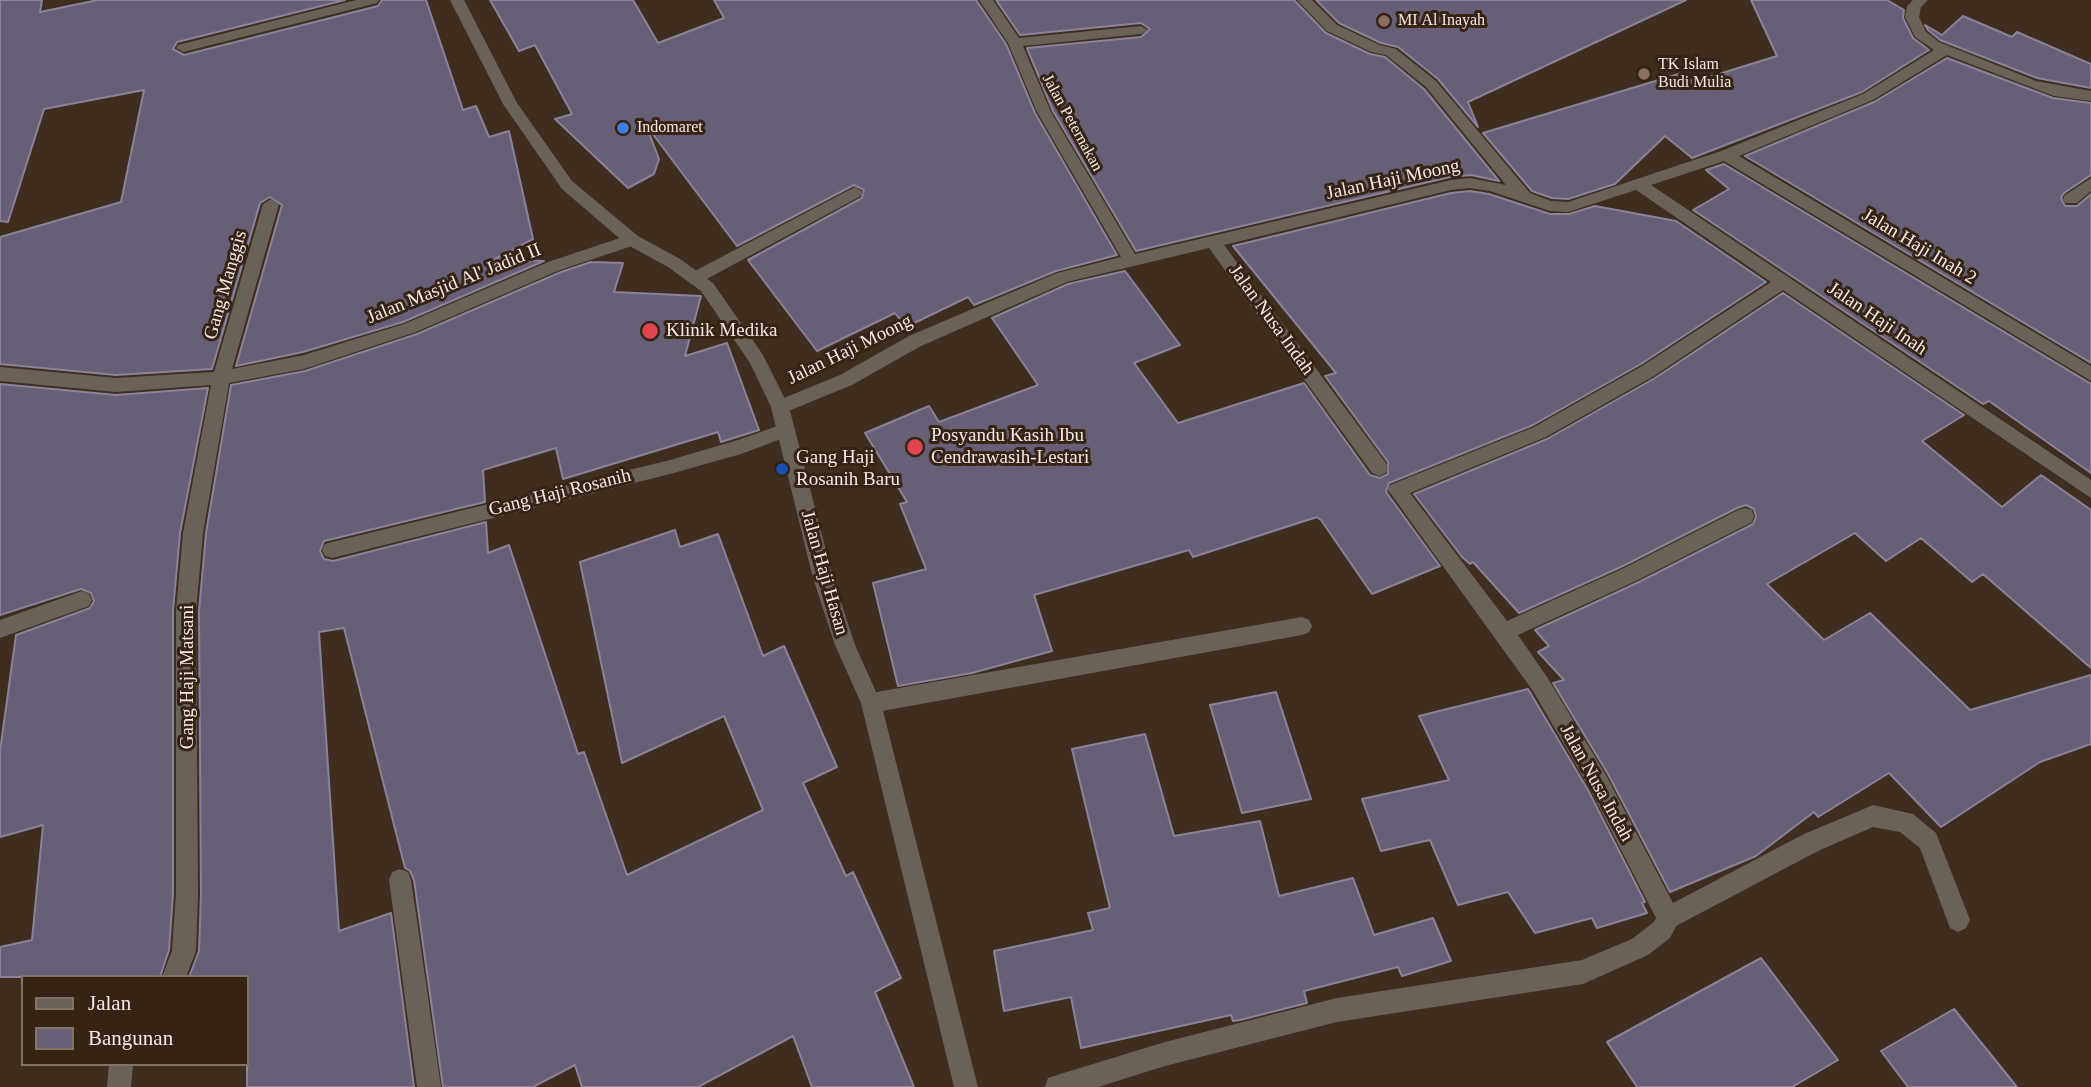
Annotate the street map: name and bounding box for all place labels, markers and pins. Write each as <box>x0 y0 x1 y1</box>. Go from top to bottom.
place label: MI Al Inayah <box>1398 11 1485 31</box>
marker: MI Al Inayah <box>1376 13 1392 29</box>
place label: TK Islam Budi Mulia <box>1658 55 1731 93</box>
marker: TK Islam Budi Mulia <box>1636 66 1652 82</box>
place label: Indomaret <box>637 118 703 138</box>
marker: Indomaret <box>615 120 631 136</box>
place label: Klinik Medika <box>666 320 777 342</box>
marker: Klinik Medika <box>640 321 660 341</box>
place label: Posyandu Kasih Ibu Cendrawasih-Lestari <box>931 425 1089 469</box>
marker: Posyandu Kasih Ibu Cendrawasih-Lestari <box>905 437 925 457</box>
place label: Gang Haji Rosanih Baru <box>796 447 900 491</box>
marker: Gang Haji Rosanih Baru <box>774 461 790 477</box>

